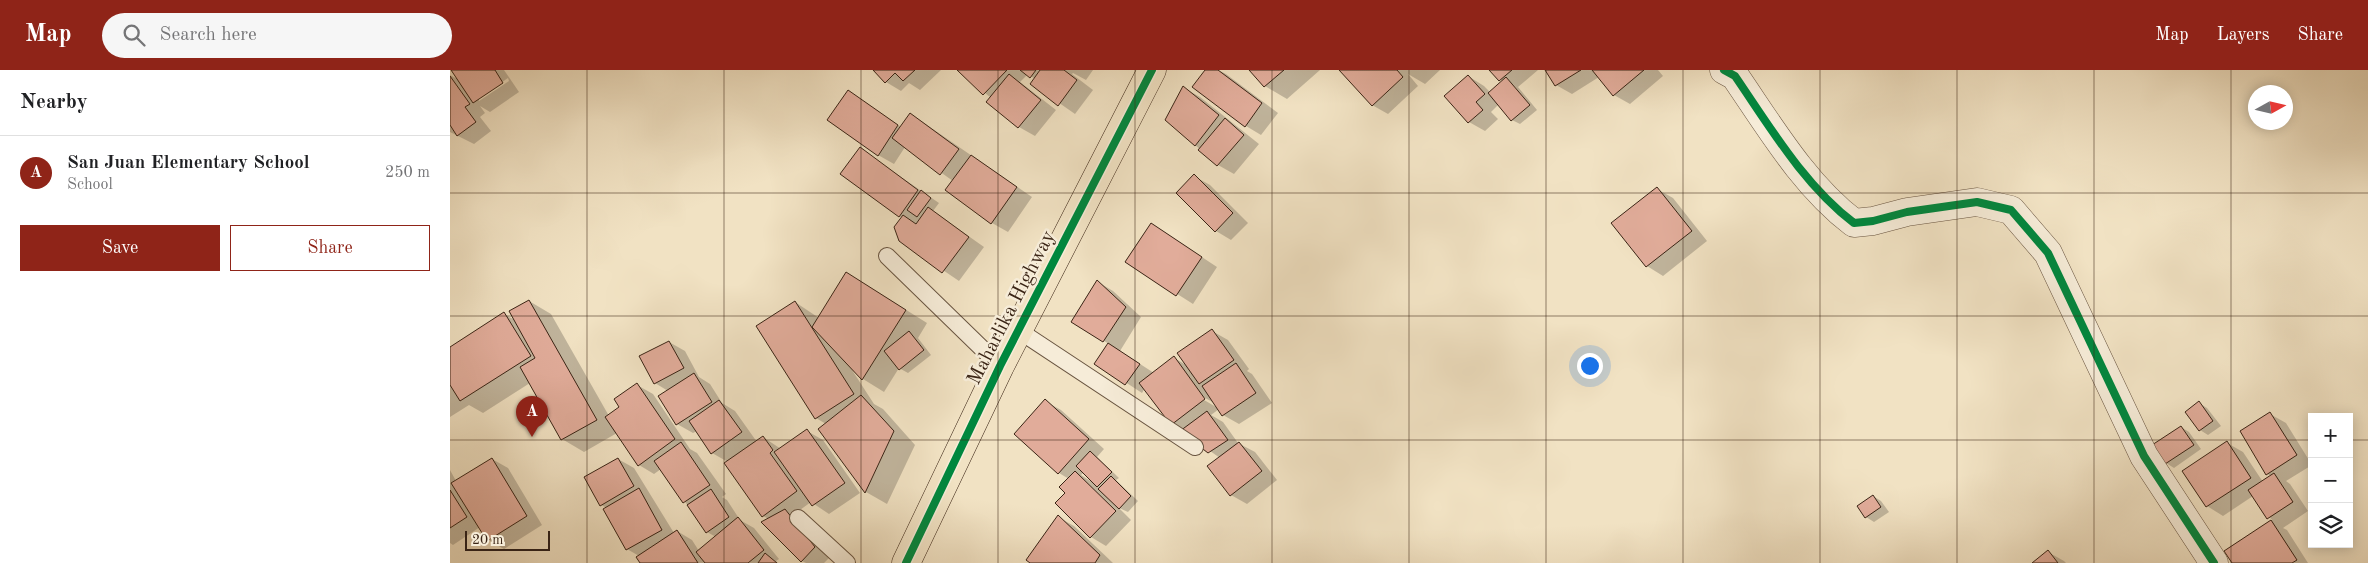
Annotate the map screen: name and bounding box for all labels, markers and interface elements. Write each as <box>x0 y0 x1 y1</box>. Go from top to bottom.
search box <box>102 13 452 58</box>
icon: search <box>120 21 148 49</box>
text: Map <box>25 23 72 47</box>
text: Search here <box>160 26 257 45</box>
text: Map <box>2155 26 2189 44</box>
text: Layers <box>2217 26 2269 44</box>
text: Share <box>2297 26 2343 44</box>
north arrow <box>2248 85 2293 130</box>
text: Nearby <box>20 92 88 113</box>
text: San Juan Elementary School <box>67 154 310 173</box>
text: A <box>30 165 42 181</box>
text: 250 m <box>385 165 430 181</box>
text: School <box>67 177 113 193</box>
button: Save <box>20 225 220 271</box>
button: Share <box>230 225 430 271</box>
street label: Maharlika Highway <box>964 227 1060 388</box>
your location <box>1577 353 1603 379</box>
pin: A <box>516 396 548 437</box>
map controls <box>2308 413 2353 548</box>
button: + <box>2308 413 2353 458</box>
button: − <box>2308 458 2353 503</box>
button: layers <box>2308 503 2353 548</box>
scale bar <box>465 528 550 551</box>
text: 20 m <box>472 533 503 547</box>

